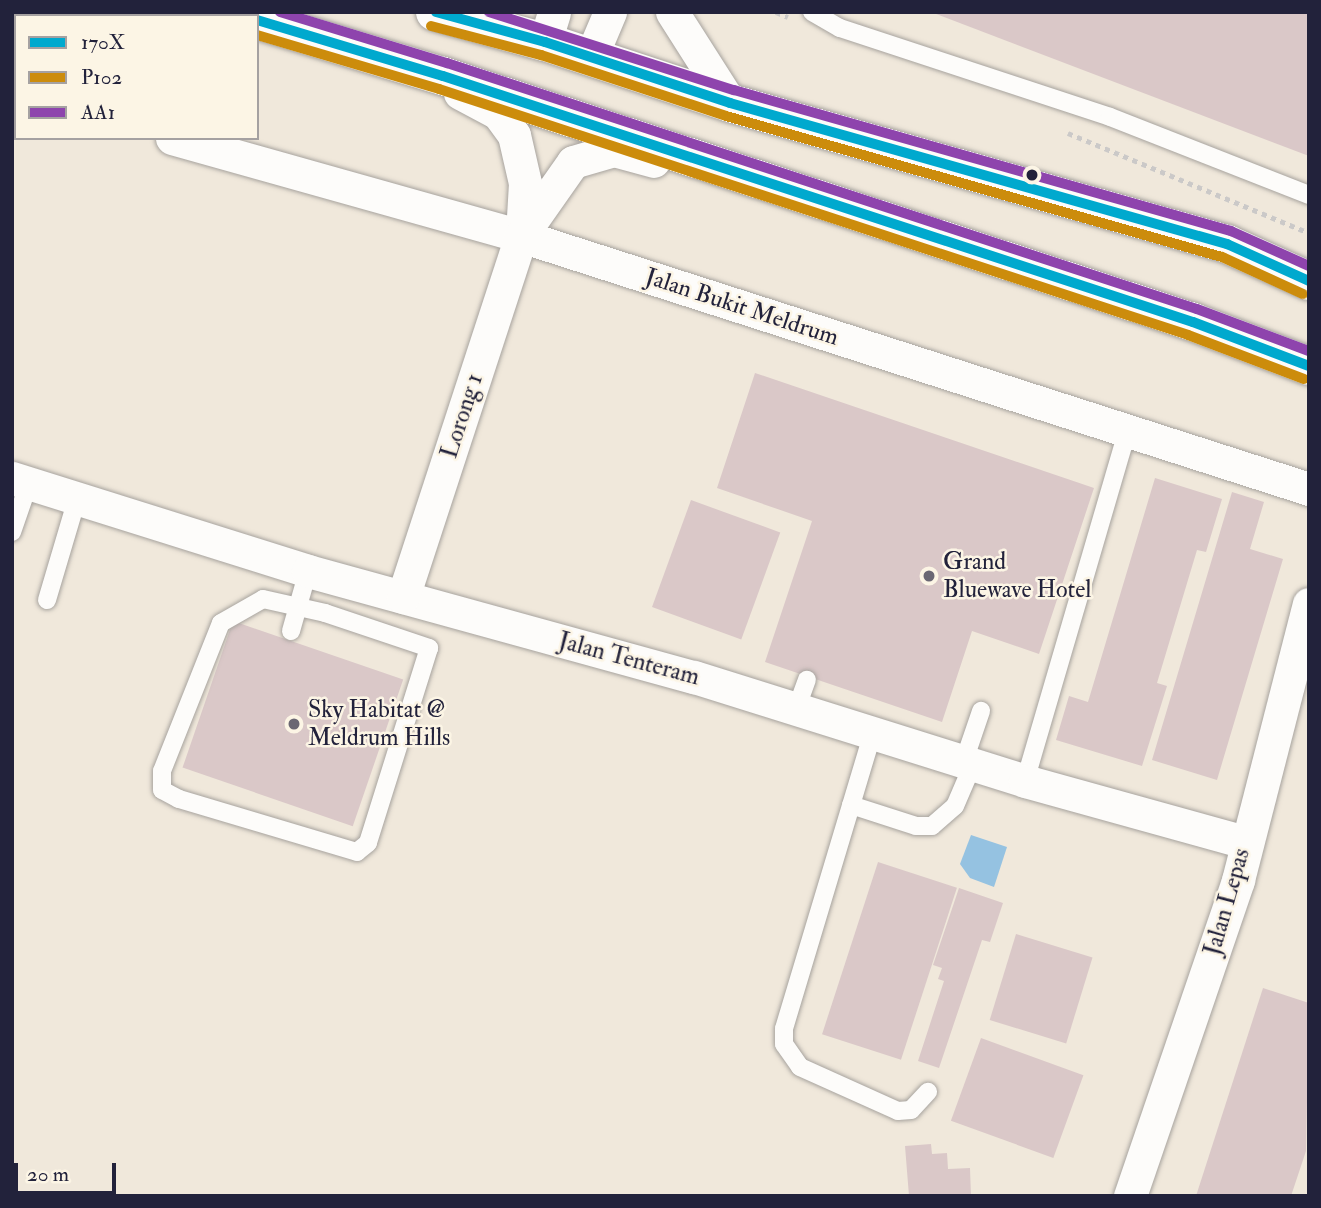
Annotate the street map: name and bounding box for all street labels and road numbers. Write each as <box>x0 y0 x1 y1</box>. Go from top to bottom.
street label: Jalan Bukit Meldrum <box>642 262 842 352</box>
street label: Lorong 1 <box>435 370 489 462</box>
street label: Jalan Tenteram <box>555 626 703 692</box>
street label: Jalan Lepas <box>1198 845 1256 959</box>

